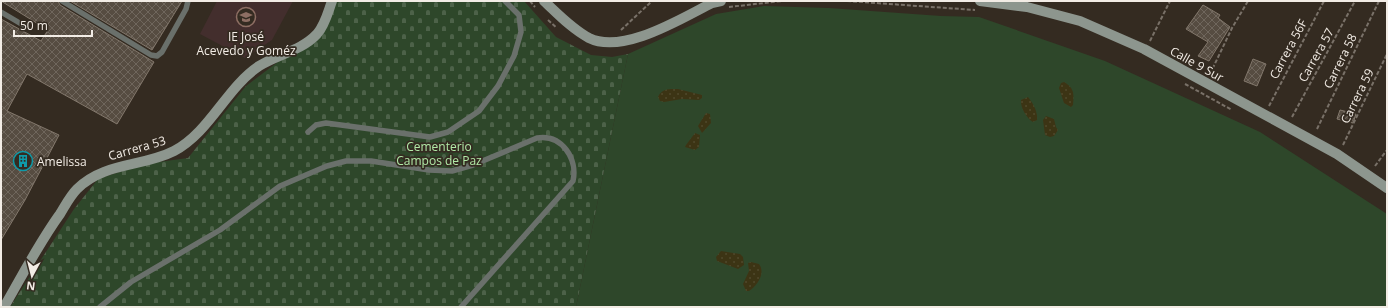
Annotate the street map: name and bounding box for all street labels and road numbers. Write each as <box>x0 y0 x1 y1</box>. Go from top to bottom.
street label: Carrera 56F <box>1265 16 1311 82</box>
street label: Carrera 57 <box>1294 25 1338 85</box>
street label: Carrera 58 <box>1319 31 1361 91</box>
street label: Calle 9 Sur <box>1167 42 1227 86</box>
street label: Carrera 59 <box>1336 66 1378 126</box>
street label: Carrera 53 <box>106 132 168 164</box>

